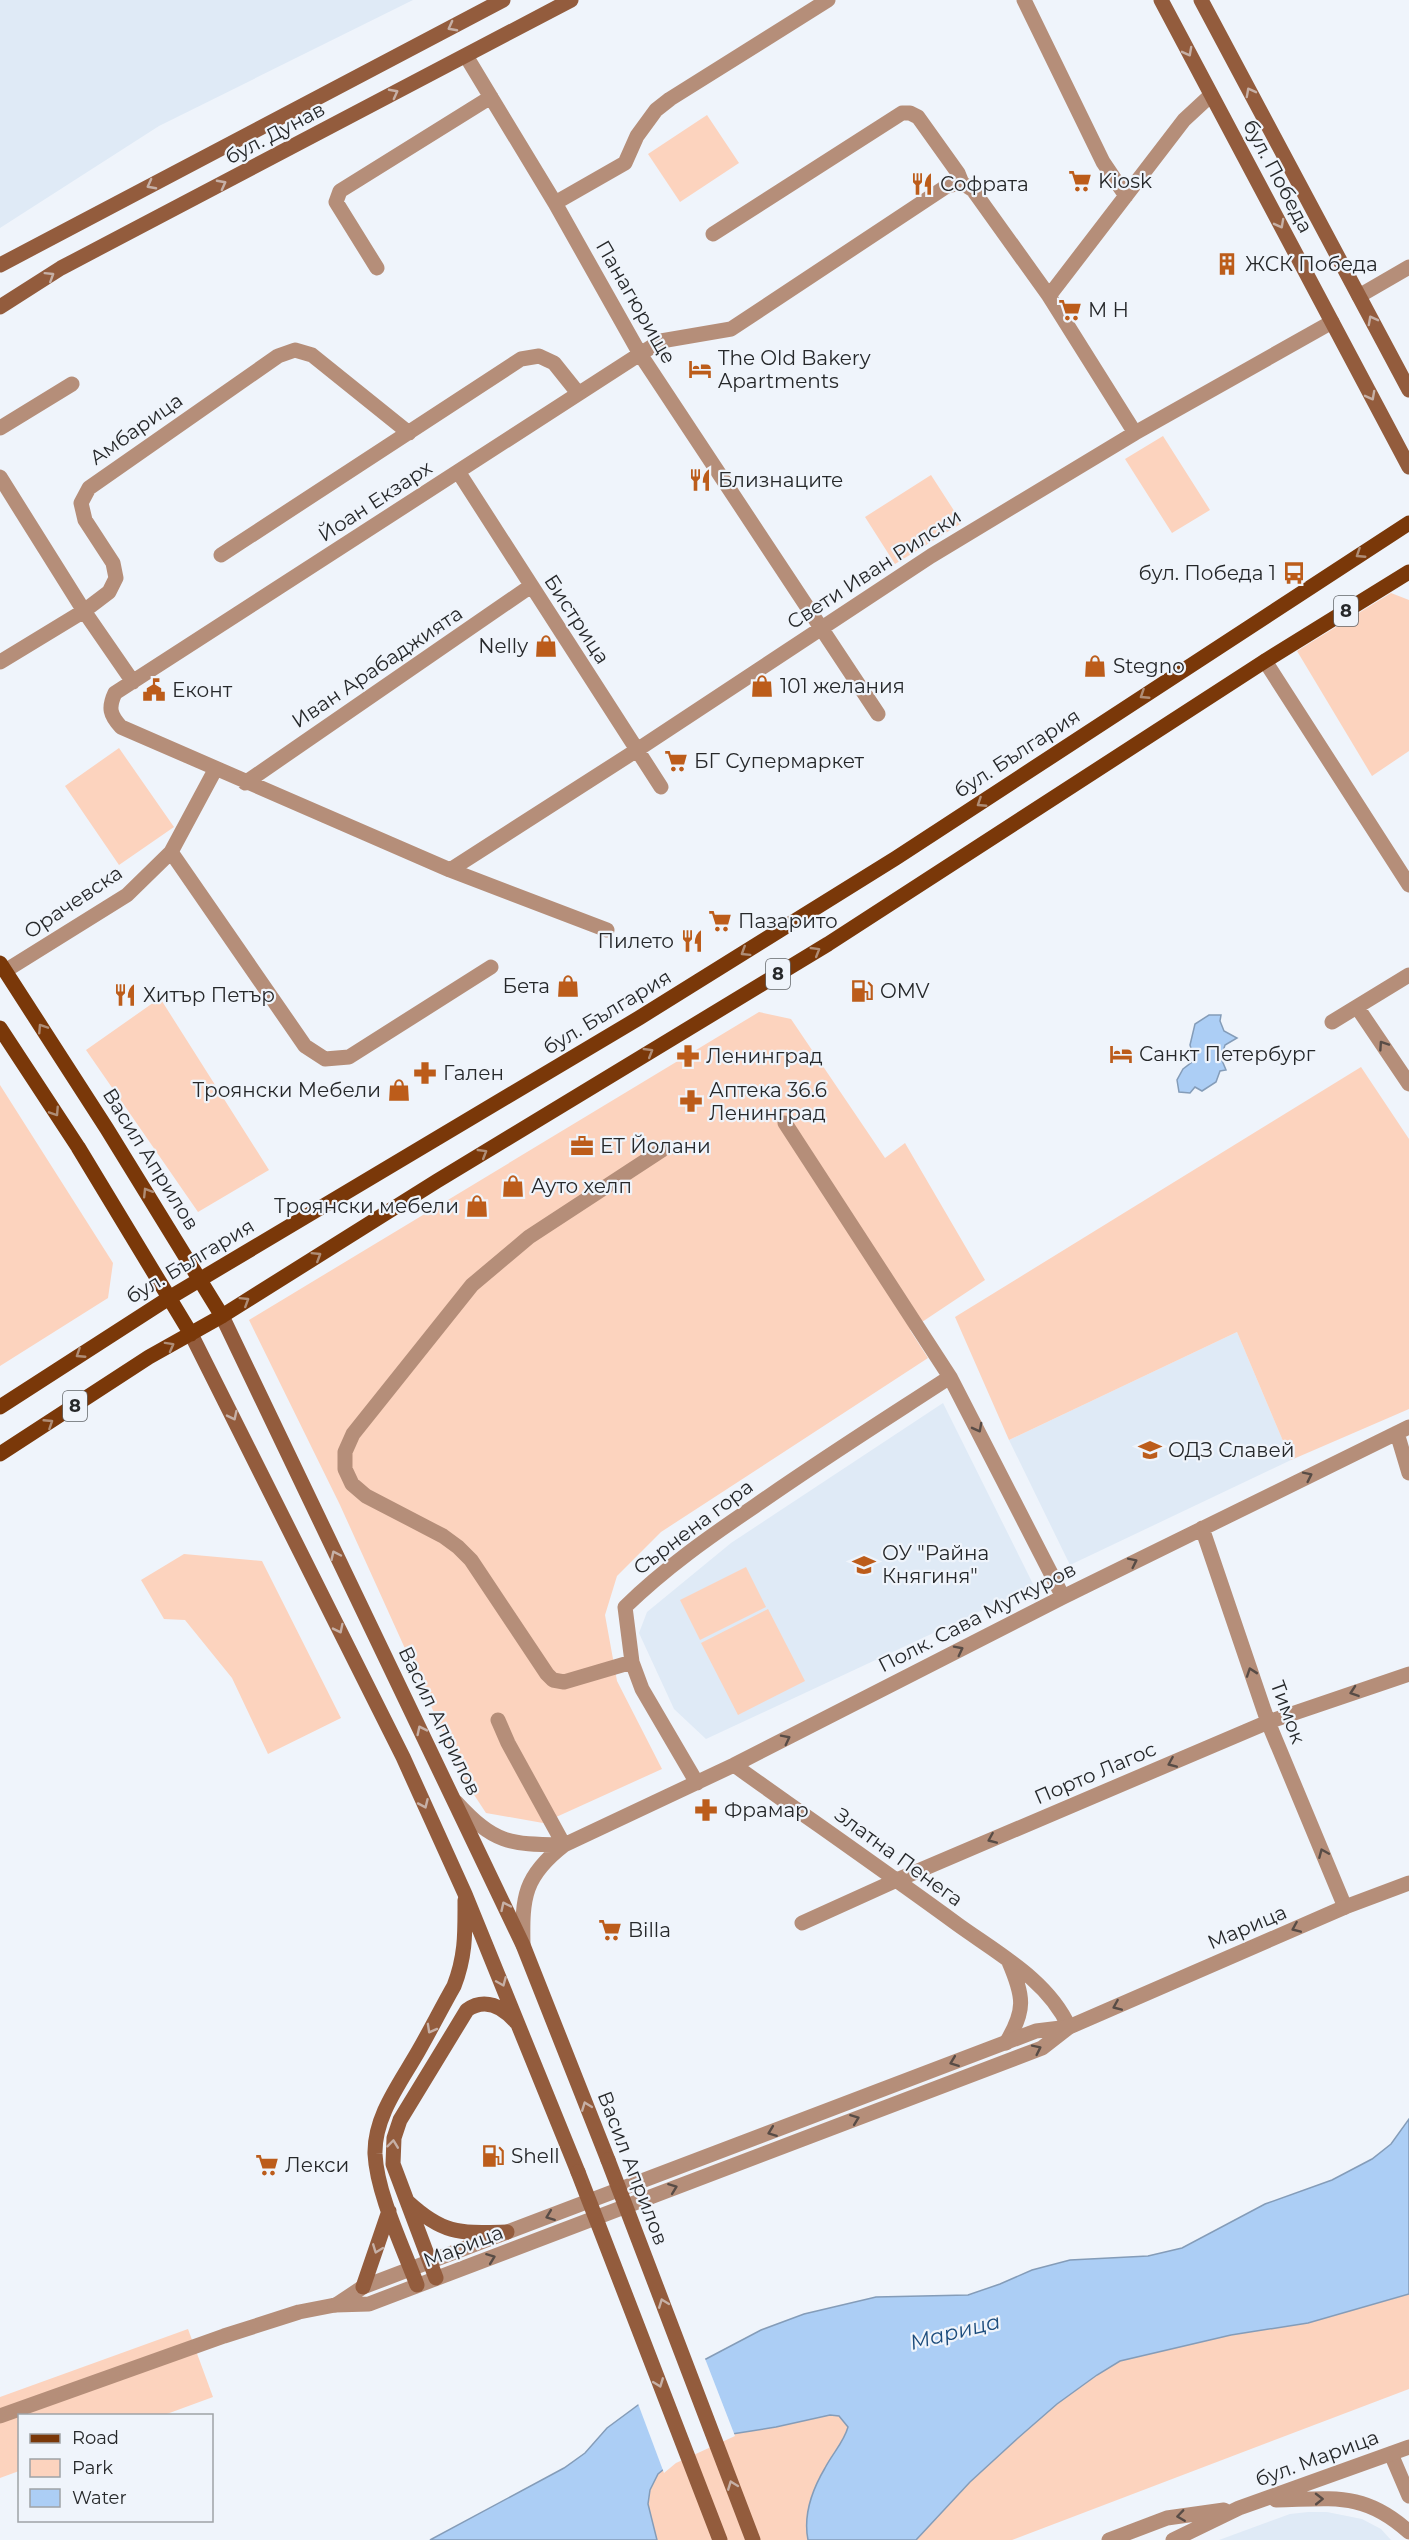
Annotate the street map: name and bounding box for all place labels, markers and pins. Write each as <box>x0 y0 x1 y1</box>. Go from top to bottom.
supermarket icon: Kiosk <box>1067 168 1093 194</box>
place label: Kiosk <box>1098 169 1152 193</box>
restaurant icon: Софрата <box>909 171 935 197</box>
place label: Софрата <box>940 172 1029 196</box>
building icon: ЖСК Победа <box>1214 251 1240 277</box>
place label: ЖСК Победа <box>1245 252 1378 276</box>
supermarket icon: М Н <box>1057 297 1083 323</box>
place label: М Н <box>1088 298 1129 322</box>
place label: The Old Bakery Apartments <box>718 346 871 393</box>
hotel icon: The Old Bakery Apartments <box>687 356 713 382</box>
restaurant icon: Близнаците <box>687 467 713 493</box>
place label: Близнаците <box>718 468 843 492</box>
bus stop icon: бул. Победа 1 <box>1281 560 1307 586</box>
place label: бул. Победа 1 <box>1139 561 1276 585</box>
shop icon: Nelly <box>533 633 559 659</box>
place label: Nelly <box>478 634 528 658</box>
shop icon: Stegno <box>1082 653 1108 679</box>
place label: Stegno <box>1113 654 1185 678</box>
shop icon: 101 желания <box>749 673 775 699</box>
place label: 101 желания <box>780 674 905 698</box>
public building icon: Еконт <box>141 677 167 703</box>
place label: Еконт <box>172 678 233 702</box>
supermarket icon: БГ Супермаркет <box>663 748 689 774</box>
place label: БГ Супермаркет <box>694 749 865 773</box>
supermarket icon: Пазарито <box>707 908 733 934</box>
place label: Пазарито <box>738 909 838 933</box>
restaurant icon: Пилето <box>679 928 705 954</box>
place label: Пилето <box>597 929 674 953</box>
shop icon: Бета <box>555 973 581 999</box>
place label: Бета <box>502 974 550 998</box>
fuel station icon: OMV <box>849 978 875 1004</box>
place label: OMV <box>880 979 930 1003</box>
restaurant icon: Хитър Петър <box>112 982 138 1008</box>
place label: Хитър Петър <box>143 983 275 1007</box>
hotel icon: Санкт Петербург <box>1108 1041 1134 1067</box>
place label: Санкт Петербург <box>1139 1042 1316 1066</box>
pharmacy icon: Ленинград <box>675 1043 701 1069</box>
place label: Ленинград <box>706 1044 823 1068</box>
pharmacy icon: Гален <box>412 1060 438 1086</box>
place label: Гален <box>443 1061 504 1085</box>
shop icon: Троянски Мебели <box>386 1077 412 1103</box>
place label: Троянски Мебели <box>193 1078 381 1102</box>
place label: Аптека 36.6 Ленинград <box>709 1078 827 1125</box>
pharmacy icon: Аптека 36.6 Ленинград <box>678 1088 704 1114</box>
office icon: ЕТ Йолани <box>569 1133 595 1159</box>
place label: ЕТ Йолани <box>600 1134 711 1158</box>
shop icon: Ауто хелп <box>500 1173 526 1199</box>
place label: Ауто хелп <box>531 1174 632 1198</box>
shop icon: Троянски мебели <box>464 1193 490 1219</box>
place label: Троянски мебели <box>274 1194 459 1218</box>
school or university icon: ОДЗ Славей <box>1137 1437 1163 1463</box>
place label: ОДЗ Славей <box>1168 1438 1295 1462</box>
place label: ОУ "Райна Княгиня" <box>882 1541 989 1588</box>
school or university icon: ОУ "Райна Княгиня" <box>851 1552 877 1578</box>
pharmacy icon: Фрамар <box>693 1797 719 1823</box>
place label: Фрамар <box>724 1798 809 1822</box>
supermarket icon: Billa <box>597 1917 623 1943</box>
place label: Billa <box>628 1918 671 1942</box>
fuel station icon: Shell <box>480 2143 506 2169</box>
place label: Shell <box>511 2144 560 2168</box>
supermarket icon: Лекси <box>254 2152 280 2178</box>
place label: Лекси <box>285 2153 349 2177</box>

